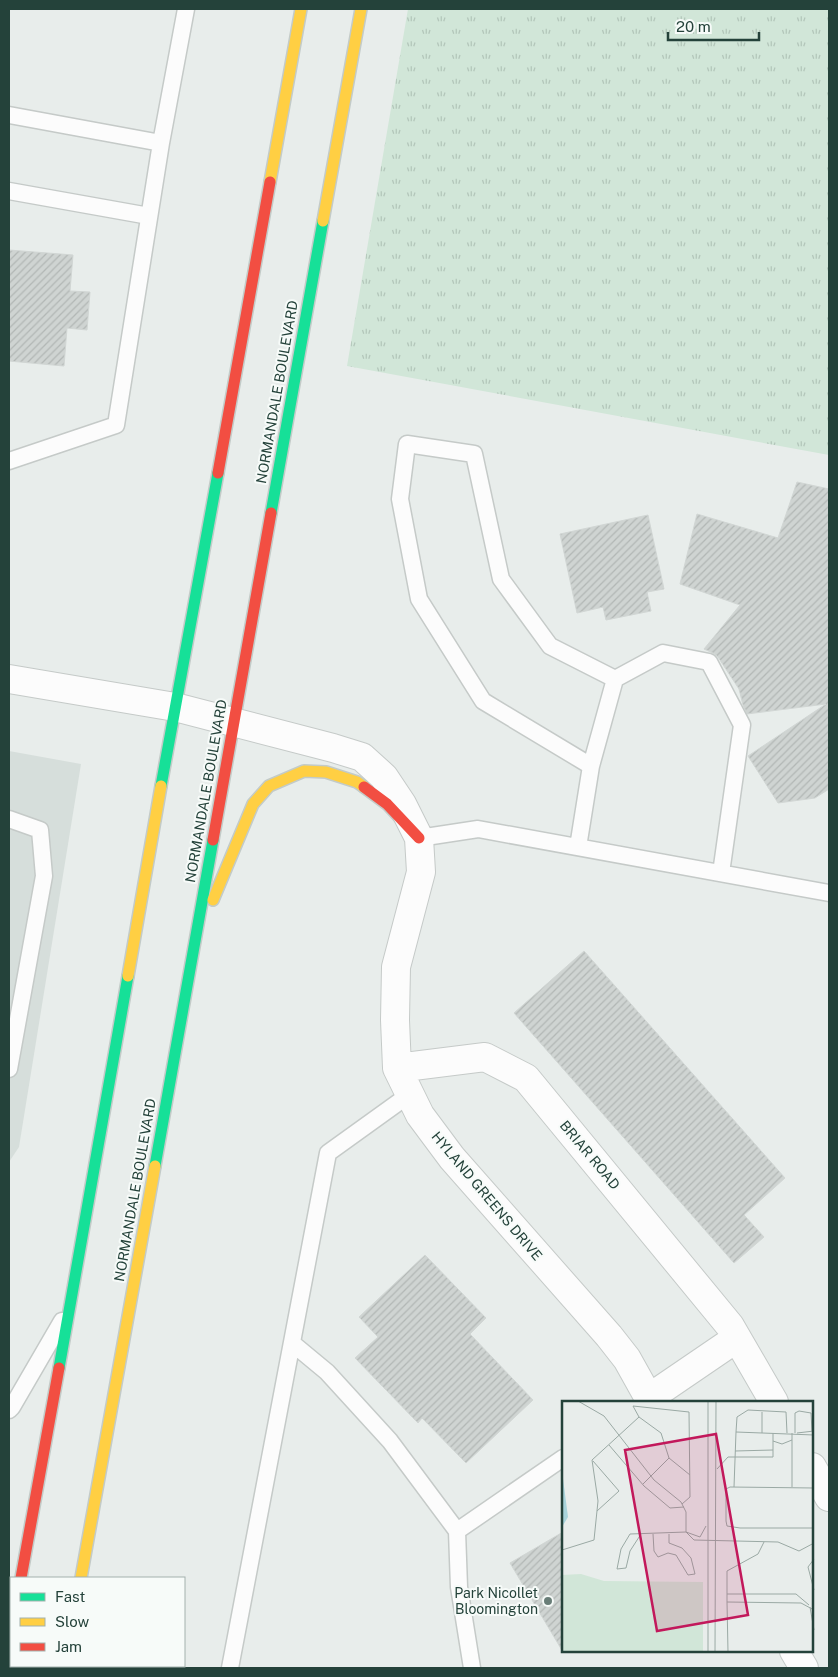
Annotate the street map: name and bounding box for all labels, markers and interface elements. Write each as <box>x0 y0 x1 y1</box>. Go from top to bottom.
scale bar <box>668 10 759 42</box>
text: 20 m <box>676 18 711 35</box>
street label: NORMANDALE BOULEVARD <box>253 299 301 485</box>
street label: NORMANDALE BOULEVARD <box>182 698 230 884</box>
street label: NORMANDALE BOULEVARD <box>111 1097 159 1283</box>
street label: BRIAR ROAD <box>557 1117 623 1193</box>
street label: HYLAND GREENS DRIVE <box>428 1128 546 1264</box>
inset map <box>562 1401 813 1652</box>
legend <box>10 1577 185 1667</box>
place label: Park Nicollet Bloomington <box>454 1585 538 1617</box>
text: Fast <box>55 1588 85 1605</box>
marker: Park Nicollet Bloomington <box>542 1595 554 1607</box>
text: Slow <box>55 1613 90 1630</box>
text: Jam <box>55 1638 82 1655</box>

